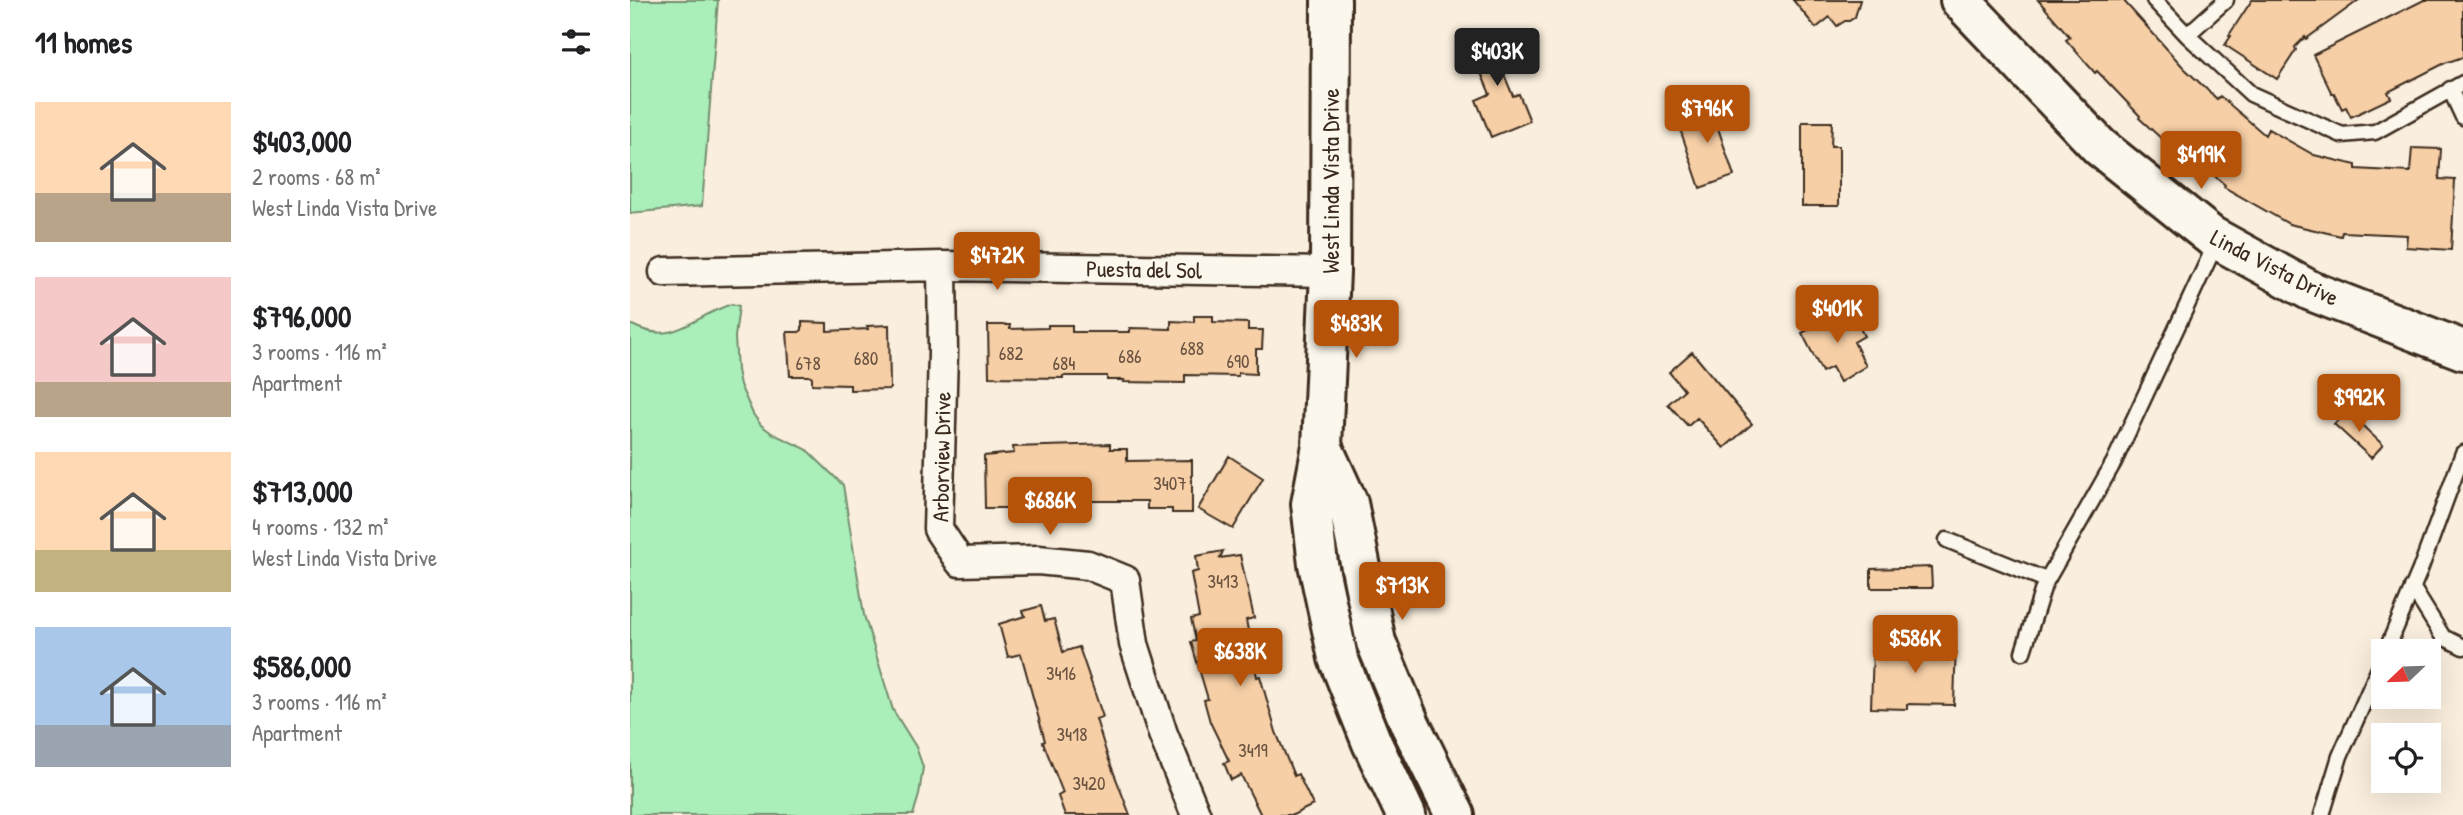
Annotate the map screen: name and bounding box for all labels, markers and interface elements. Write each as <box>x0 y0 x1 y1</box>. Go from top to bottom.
text: 11 homes <box>35 22 132 62</box>
icon: filters <box>557 23 595 61</box>
pin: $403K <box>1448 28 1546 88</box>
text: $403K <box>1471 35 1523 66</box>
pin: $796K <box>1658 86 1756 145</box>
street label: West Linda Vista Drive <box>1315 88 1346 274</box>
text: $796K <box>1681 92 1733 123</box>
text: $403,000 <box>252 121 352 161</box>
icon: home <box>91 130 175 214</box>
pin: $419K <box>2152 132 2250 191</box>
text: $419K <box>2176 138 2226 169</box>
text: 2 rooms · 68 m² <box>252 161 380 192</box>
text: West Linda Vista Drive <box>252 192 437 223</box>
street label: Linda Vista Drive <box>2206 221 2344 313</box>
pin: $472K <box>948 232 1046 292</box>
text: $472K <box>970 239 1024 270</box>
street label: Puesta del Sol <box>1086 252 1203 286</box>
pin: $401K <box>1788 286 1886 345</box>
text: $401K <box>1812 292 1862 323</box>
text: $796,000 <box>252 296 351 336</box>
pin: $483K <box>1307 300 1405 360</box>
icon: home <box>91 305 175 389</box>
text: $483K <box>1330 307 1382 338</box>
house number: 688 <box>1180 335 1204 361</box>
text: 3 rooms · 116 m² <box>252 336 387 367</box>
house number: 682 <box>999 340 1023 366</box>
house number: 686 <box>1118 343 1142 369</box>
house number: 680 <box>854 345 878 371</box>
house number: 690 <box>1226 348 1250 374</box>
house number: 678 <box>795 350 821 376</box>
house number: 684 <box>1053 350 1075 376</box>
text: Apartment <box>252 367 342 398</box>
pin: $992K <box>2310 374 2408 434</box>
text: $992K <box>2333 381 2385 412</box>
street label: Arborview Drive <box>924 392 958 522</box>
house number: 3407 <box>1153 470 1187 496</box>
text: $713,000 <box>252 471 353 511</box>
pin: $686K <box>1001 477 1099 537</box>
icon: home <box>91 480 175 564</box>
text: $686K <box>1024 484 1076 515</box>
text: 4 rooms · 132 m² <box>252 511 389 542</box>
text: West Linda Vista Drive <box>252 542 437 573</box>
pin: $713K <box>1353 562 1451 622</box>
house number: 3413 <box>1207 568 1239 594</box>
text: $713K <box>1375 569 1429 600</box>
pin: $586K <box>1866 616 1964 675</box>
text: $586K <box>1889 622 1941 653</box>
pin: $638K <box>1191 628 1289 688</box>
text: $638K <box>1213 635 1267 666</box>
north arrow <box>2371 639 2441 709</box>
map controls <box>2371 639 2441 793</box>
text: $586,000 <box>252 646 351 686</box>
icon: home <box>91 655 175 739</box>
house number: 3416 <box>1046 660 1076 686</box>
text: 3 rooms · 116 m² <box>252 686 387 717</box>
text: Apartment <box>252 717 342 748</box>
house number: 3418 <box>1057 721 1087 747</box>
button: locate <box>2371 723 2441 793</box>
house number: 3419 <box>1238 737 1268 763</box>
house number: 3420 <box>1072 770 1106 796</box>

